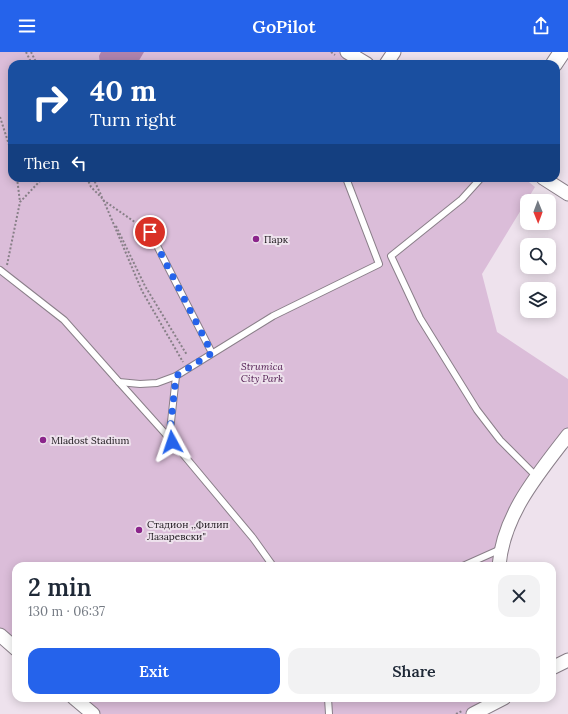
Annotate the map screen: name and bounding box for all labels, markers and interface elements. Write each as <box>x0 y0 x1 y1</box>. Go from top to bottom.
icon: menu <box>16 15 38 37</box>
text: GoPilot <box>252 15 316 38</box>
icon: share <box>530 15 552 37</box>
text: 40 m <box>90 73 156 109</box>
icon: right <box>24 76 76 128</box>
text: Turn right <box>90 108 176 131</box>
icon: left <box>68 152 90 174</box>
text: Then <box>24 154 60 173</box>
north arrow <box>520 194 556 230</box>
map controls <box>520 194 556 318</box>
pin <box>133 215 167 249</box>
icon: arrive <box>139 221 161 243</box>
place label: Парк <box>264 233 289 246</box>
marker: Парк <box>251 234 261 244</box>
button: search <box>520 238 556 274</box>
button: layers <box>520 282 556 318</box>
park label: Strumica City Park <box>241 360 284 385</box>
position arrow <box>151 421 193 463</box>
place label: Mladost Stadium <box>51 434 129 447</box>
marker: Mladost Stadium <box>38 435 48 445</box>
place label: Стадион ,,Филип Лазаревски" <box>147 518 229 543</box>
marker: Стадион ,,Филип Лазаревски" <box>134 525 144 535</box>
text: 2 min <box>28 572 92 603</box>
button: close <box>498 575 540 617</box>
text: 130 m · 06:37 <box>28 603 105 620</box>
button: Exit <box>28 648 280 694</box>
button: Share <box>288 648 540 694</box>

